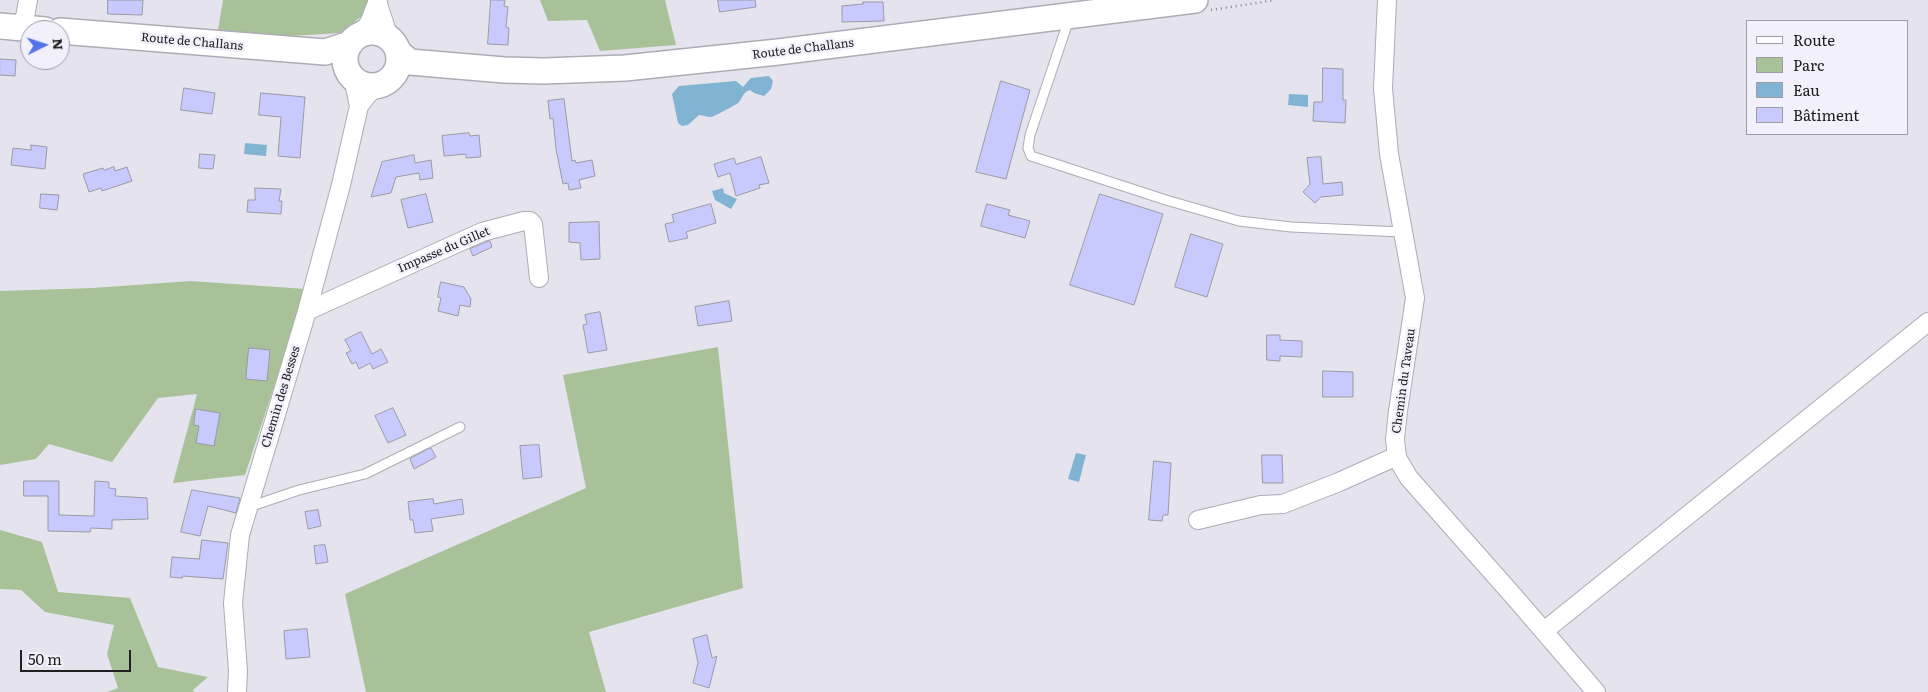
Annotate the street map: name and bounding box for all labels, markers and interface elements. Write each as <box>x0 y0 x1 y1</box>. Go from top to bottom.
north arrow <box>20 20 70 70</box>
legend <box>1746 20 1908 135</box>
text: Route <box>1793 28 1835 51</box>
street label: Route de Challans <box>140 30 244 54</box>
street label: Route de Challans <box>751 36 855 62</box>
text: N <box>49 37 69 51</box>
text: Parc <box>1793 53 1824 76</box>
text: Eau <box>1793 78 1820 101</box>
text: Bâtiment <box>1793 103 1859 126</box>
street label: Impasse du Gillet <box>396 224 492 276</box>
street label: Chemin du Taveau <box>1389 327 1419 435</box>
street label: Chemin des Besses <box>259 344 303 450</box>
scale bar <box>22 640 134 672</box>
text: 50 m <box>28 647 62 670</box>

